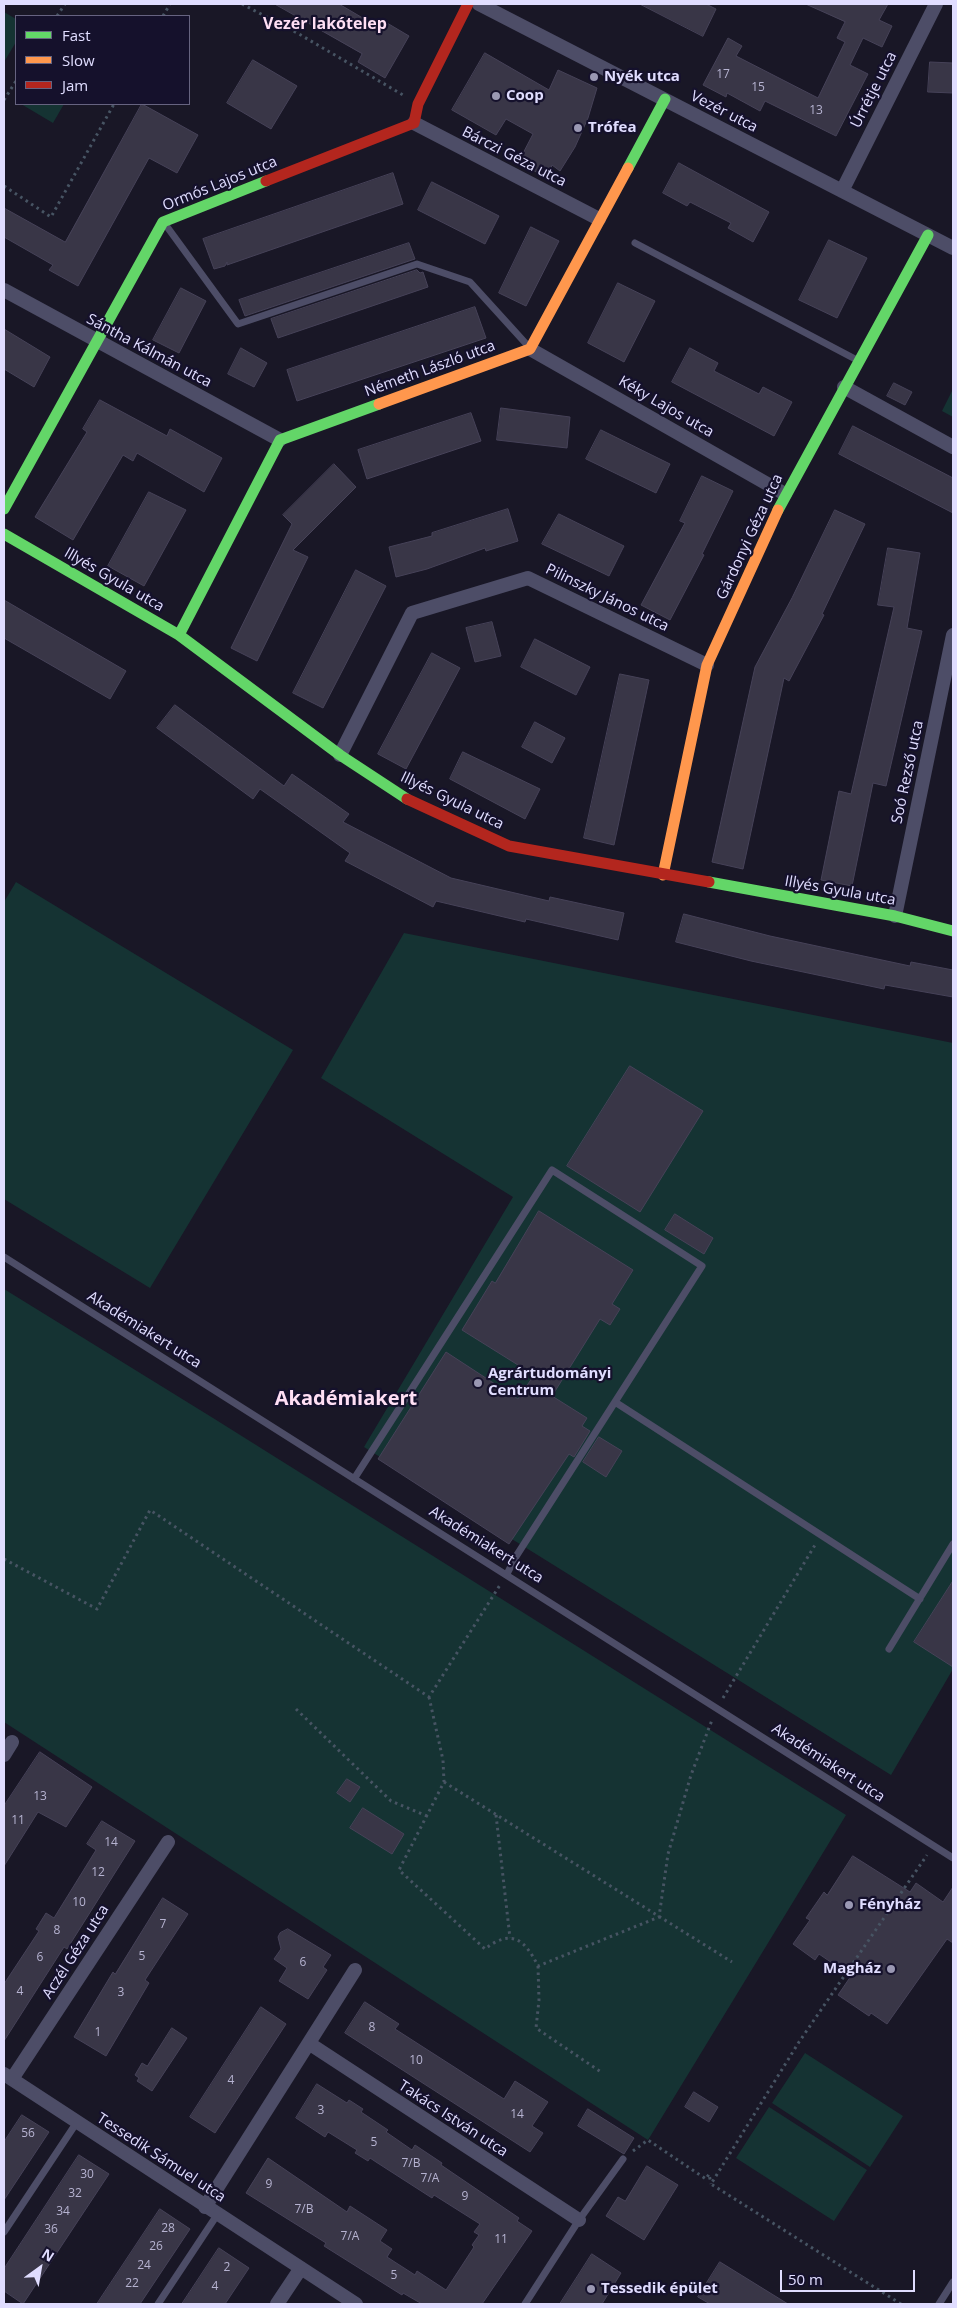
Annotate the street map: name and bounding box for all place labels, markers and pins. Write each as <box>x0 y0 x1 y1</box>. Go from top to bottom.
place label: Nyék utca <box>604 68 680 86</box>
marker: Nyék utca <box>588 71 600 83</box>
place label: Coop <box>506 87 544 105</box>
marker: Coop <box>490 90 502 102</box>
place label: Trófea <box>588 119 637 137</box>
marker: Trófea <box>572 122 584 134</box>
place label: Agrártudományi Centrum <box>488 1365 611 1400</box>
marker: Agrártudományi Centrum <box>472 1377 484 1389</box>
place label: Fényház <box>859 1896 921 1914</box>
marker: Fényház <box>843 1899 855 1911</box>
place label: Magház <box>823 1960 881 1978</box>
marker: Magház <box>885 1963 897 1975</box>
place label: Tessedik épület <box>601 2280 718 2298</box>
marker: Tessedik épület <box>585 2283 597 2295</box>

